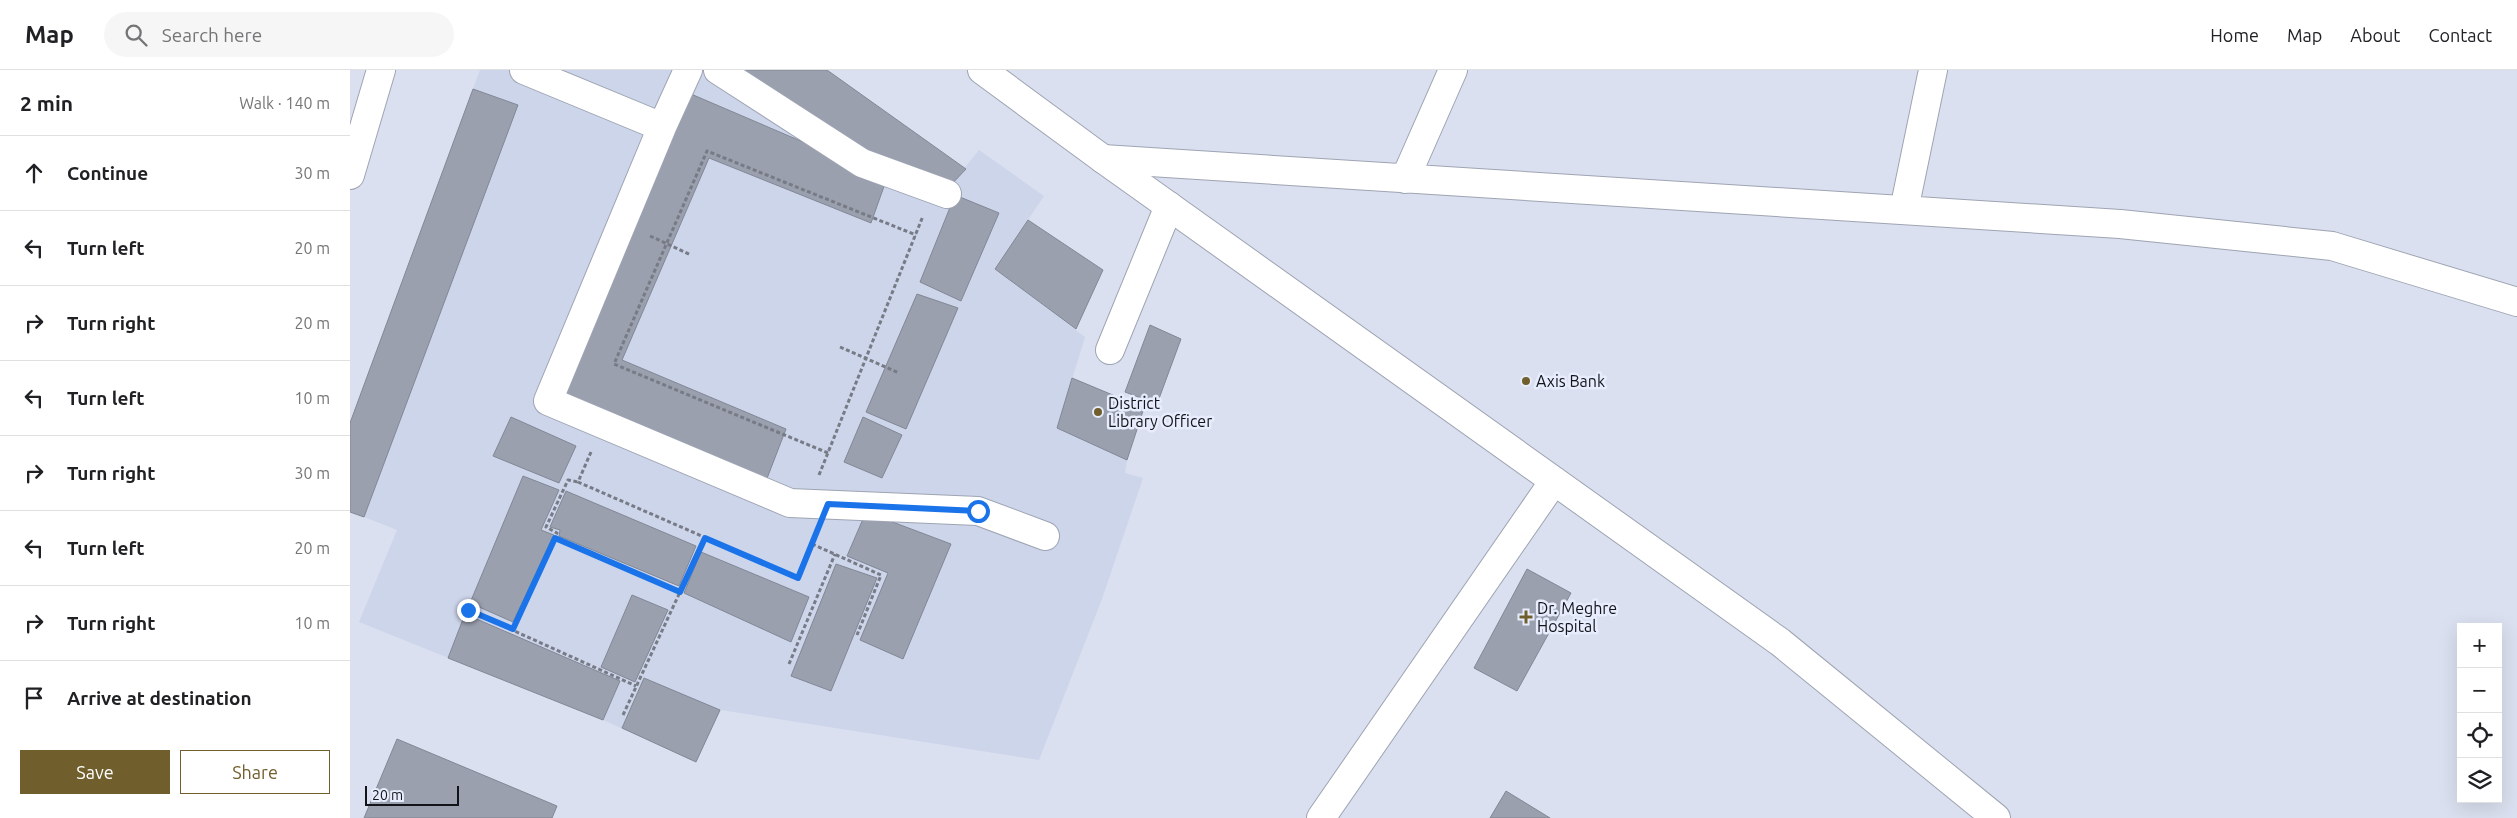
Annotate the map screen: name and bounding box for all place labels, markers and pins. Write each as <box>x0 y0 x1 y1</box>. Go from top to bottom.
place label: Axis Bank <box>1536 372 1605 390</box>
marker: Axis Bank <box>1520 375 1532 387</box>
place label: District Library Officer <box>1108 394 1212 430</box>
marker: District Library Officer <box>1092 406 1104 418</box>
place label: Dr. Meghre Hospital <box>1537 599 1617 635</box>
marker: Dr. Meghre Hospital <box>1519 610 1533 624</box>

